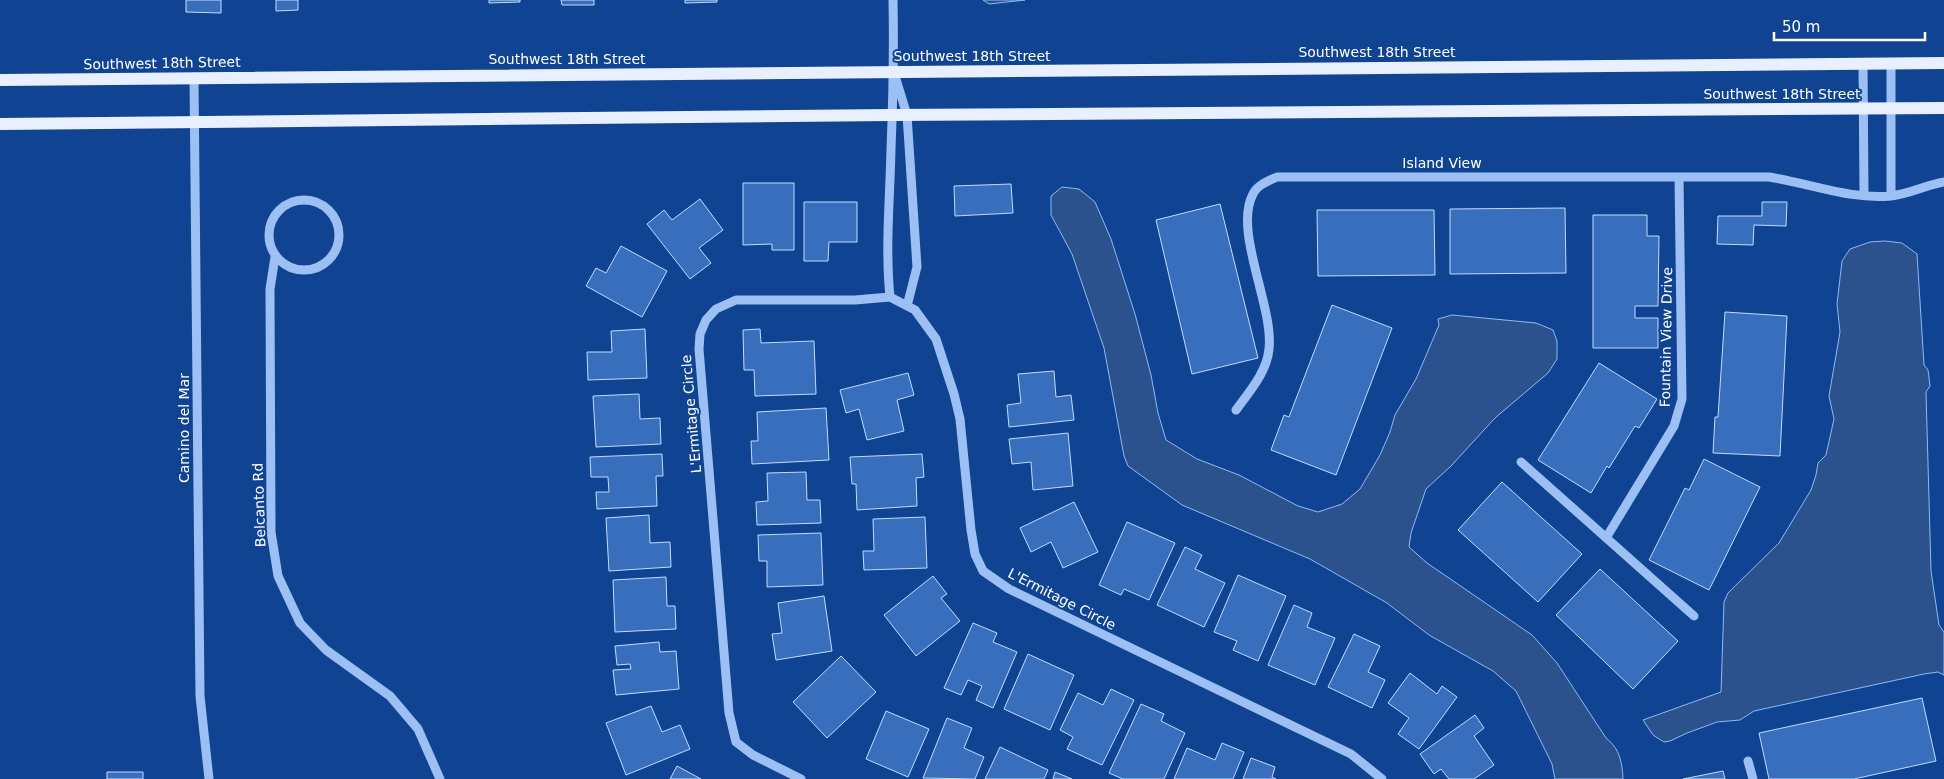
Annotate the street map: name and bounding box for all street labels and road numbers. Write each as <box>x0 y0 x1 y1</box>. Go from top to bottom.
street label: Southwest 18th Street <box>1298 44 1456 60</box>
street label: Southwest 18th Street <box>893 48 1051 64</box>
street label: Southwest 18th Street <box>488 51 646 67</box>
street label: Southwest 18th Street <box>83 54 241 72</box>
street label: Southwest 18th Street <box>1703 86 1861 102</box>
street label: Island View <box>1402 155 1482 171</box>
street label: Fountain View Drive <box>1657 267 1675 407</box>
street label: L'Ermitage Circle <box>678 354 704 474</box>
street label: Camino del Mar <box>176 373 192 483</box>
street label: Belcanto Rd <box>250 463 268 547</box>
street label: L'Ermitage Circle <box>1005 565 1119 633</box>

